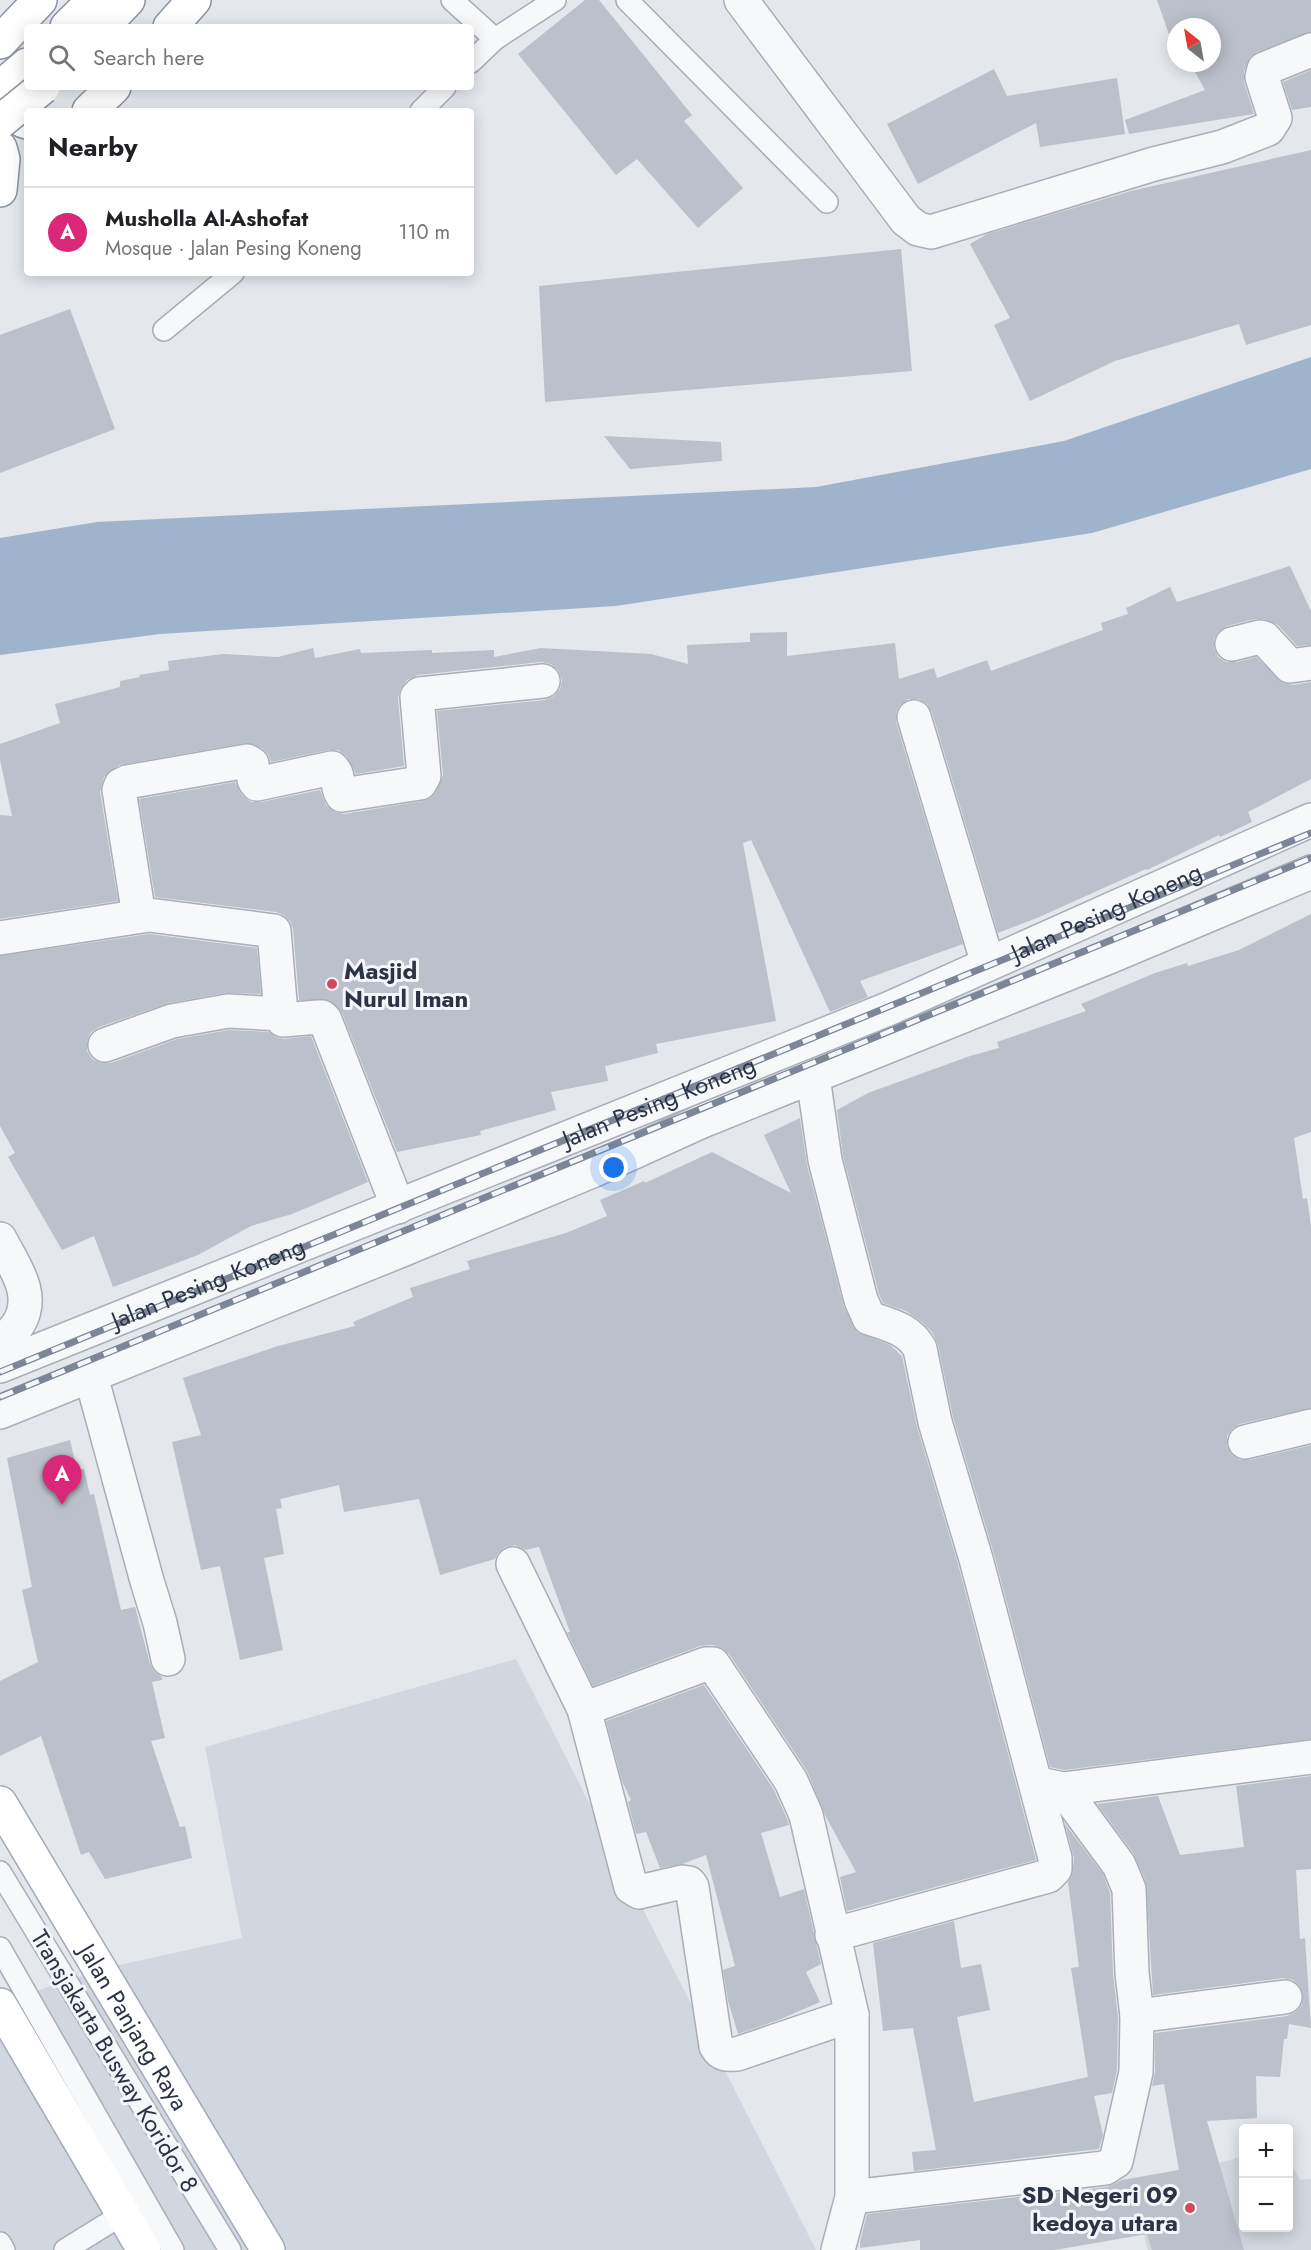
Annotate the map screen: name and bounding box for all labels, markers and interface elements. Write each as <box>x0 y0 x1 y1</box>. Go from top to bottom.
north arrow <box>1167 18 1221 72</box>
search box <box>24 24 474 90</box>
icon: search <box>45 41 78 74</box>
text: Search here <box>93 41 204 73</box>
text: Nearby <box>48 128 137 166</box>
text: Musholla Al-Ashofat <box>105 202 308 234</box>
text: A <box>60 218 75 247</box>
text: 110 m <box>398 218 450 247</box>
text: Mosque · Jalan Pesing Koneng <box>105 234 362 263</box>
street label: Jalan Pesing Koneng <box>1002 854 1207 971</box>
place label: Masjid Nurul Iman <box>344 953 468 1016</box>
marker: Masjid Nurul Iman <box>325 977 339 991</box>
street label: Jalan Pesing Koneng <box>554 1047 761 1157</box>
your location <box>599 1153 628 1182</box>
street label: Jalan Pesing Koneng <box>103 1228 310 1338</box>
pin: A <box>42 1456 82 1505</box>
street label: Transjakarta Busway Koridor 8 <box>23 1923 207 2199</box>
street label: Jalan Panjang Raya <box>69 1934 198 2117</box>
map controls <box>1239 2124 1293 2232</box>
button: + <box>1239 2124 1293 2178</box>
place label: SD Negeri 09 kedoya utara <box>1021 2177 1178 2240</box>
button: − <box>1239 2178 1293 2232</box>
marker: SD Negeri 09 kedoya utara <box>1183 2201 1197 2215</box>

